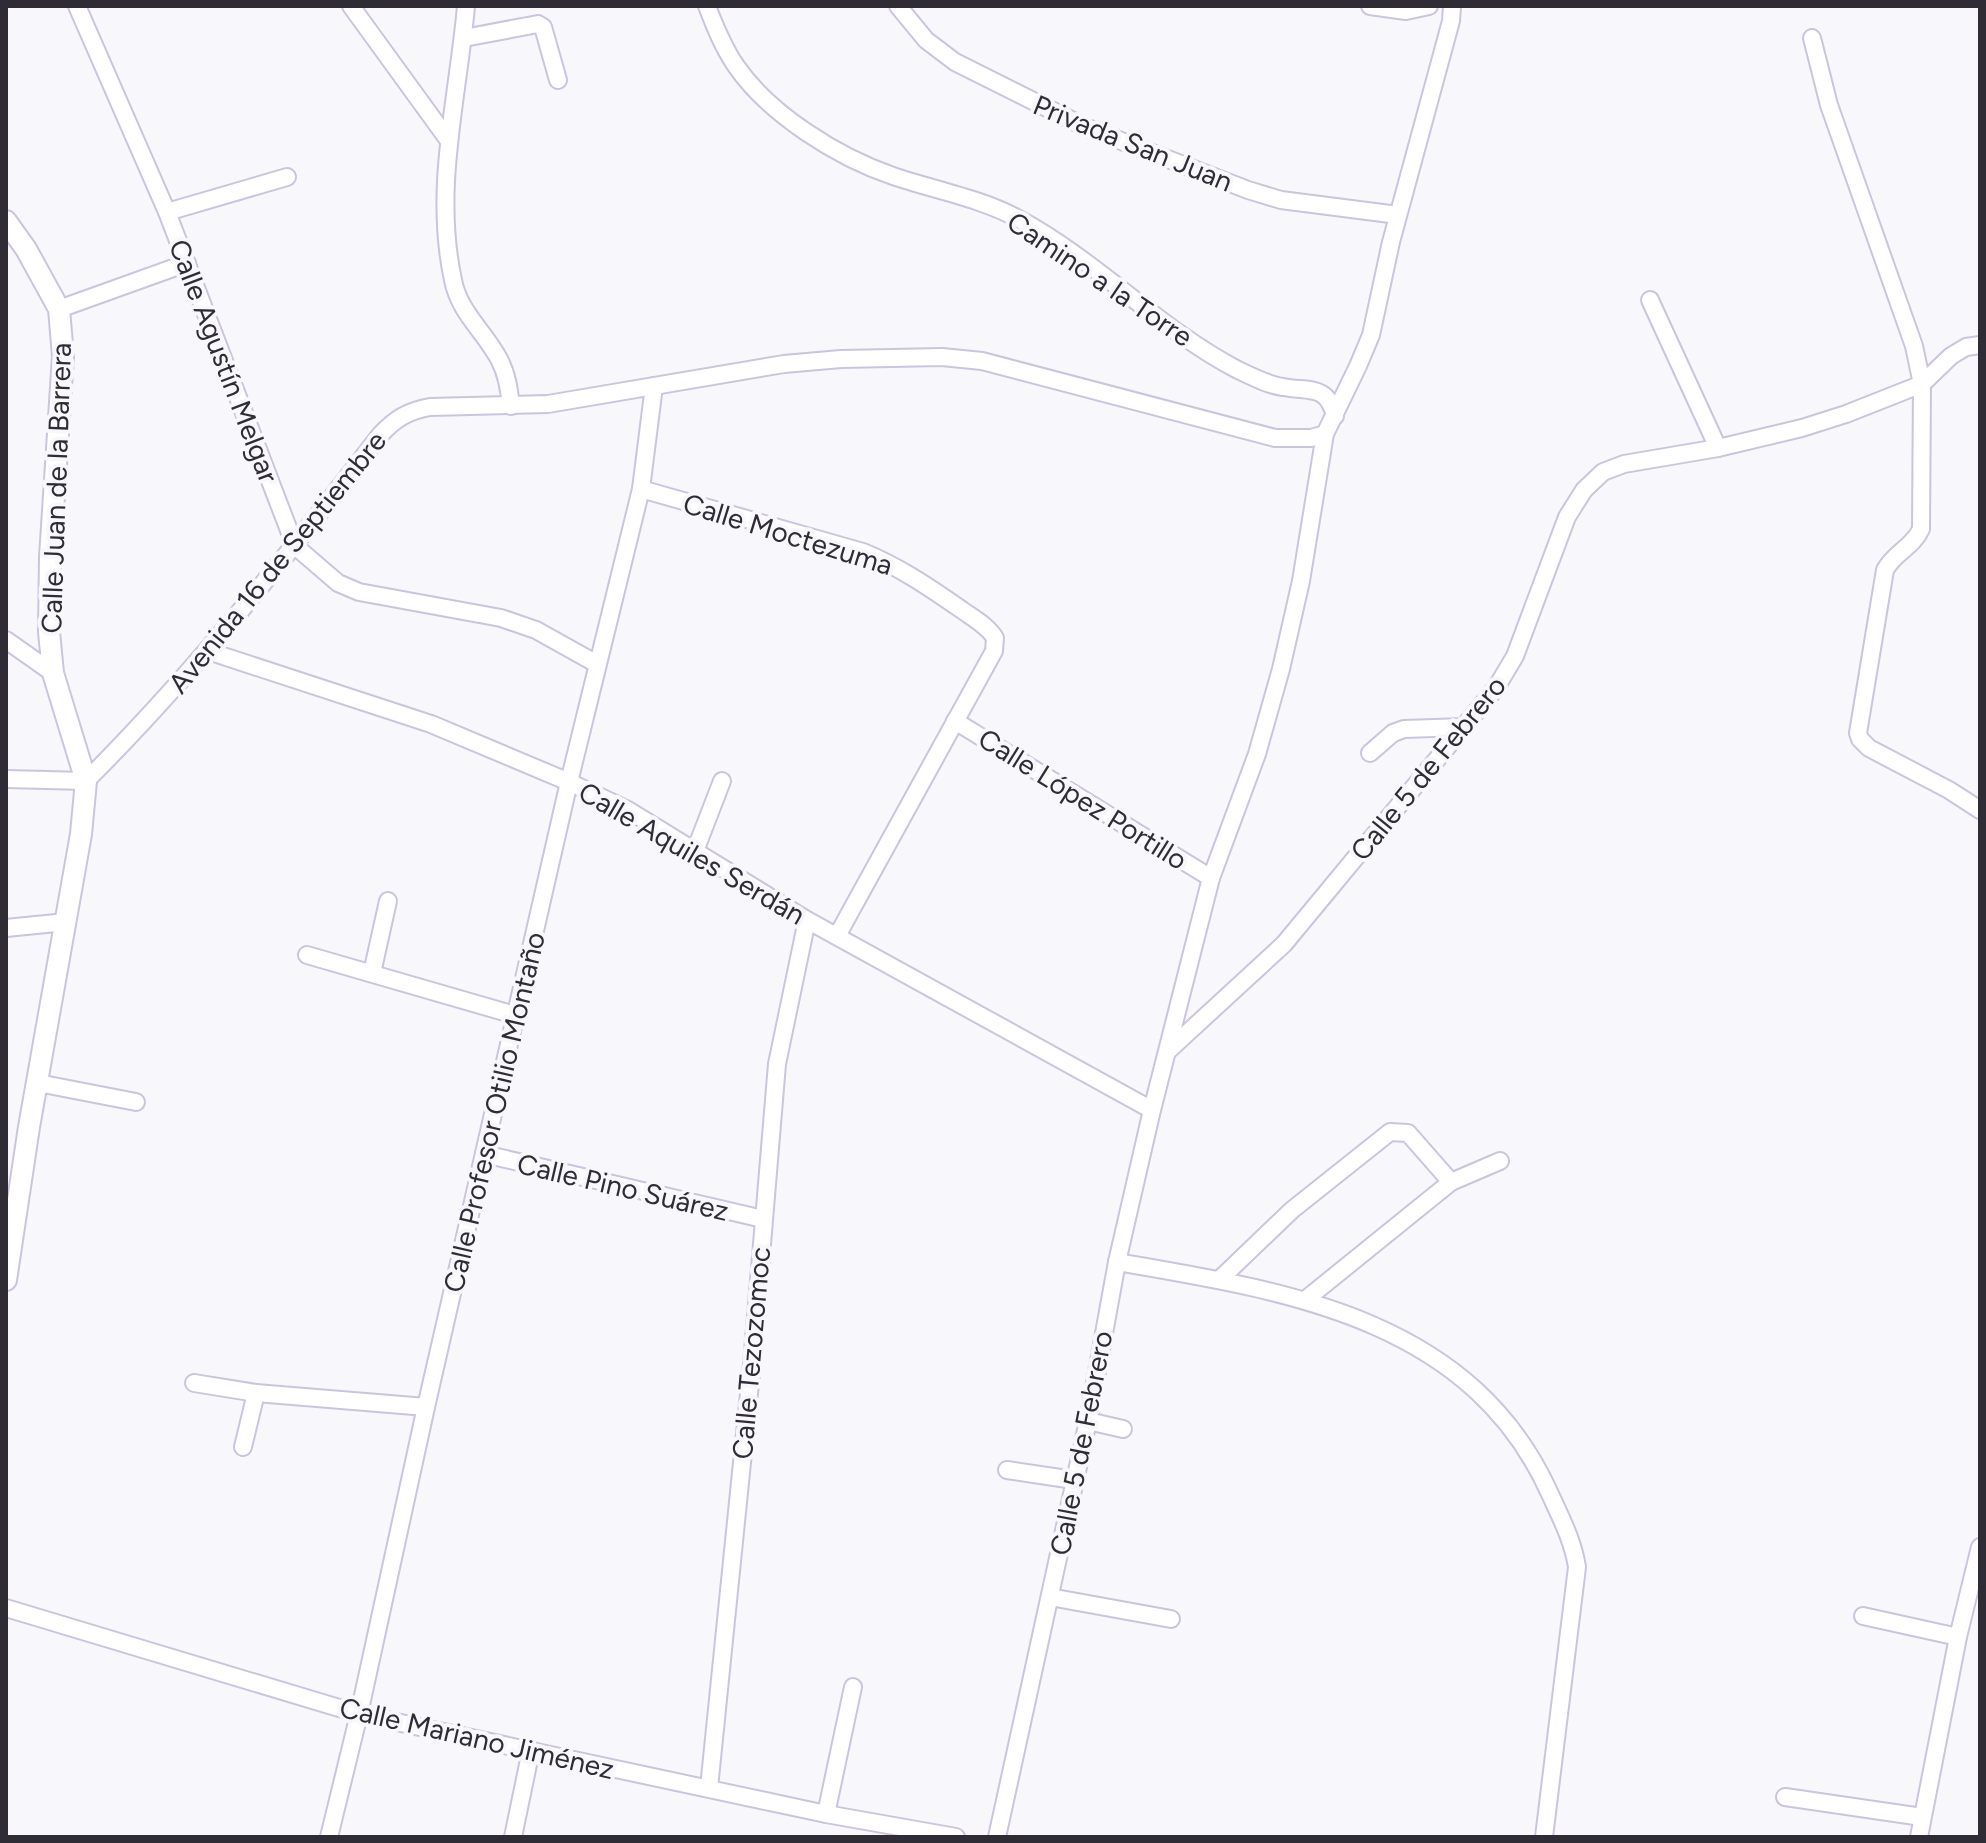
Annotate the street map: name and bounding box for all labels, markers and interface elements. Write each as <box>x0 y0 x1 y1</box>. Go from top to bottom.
street label: Privada San Juan <box>1028 88 1238 198</box>
street label: Camino a la Torre <box>1001 204 1199 354</box>
street label: Calle Agustín Melgar <box>162 235 286 488</box>
street label: Calle Juan de la Barrera <box>34 342 78 634</box>
street label: Avenida 16 de Septiembre <box>161 424 393 700</box>
street label: Calle Moctezuma <box>679 486 897 582</box>
street label: Calle 5 de Febrero <box>1343 669 1513 867</box>
street label: Calle López Portillo <box>972 721 1194 877</box>
street label: Calle Aquiles Serdán <box>573 774 811 932</box>
street label: Calle Profesor Otilio Montaño <box>436 928 552 1296</box>
street label: Calle Pino Suárez <box>514 1146 732 1228</box>
street label: Calle Tezozomoc <box>725 1245 777 1461</box>
street label: Calle 5 de Febrero <box>1043 1328 1119 1558</box>
street label: Calle Mariano Jiménez <box>336 1690 618 1786</box>

